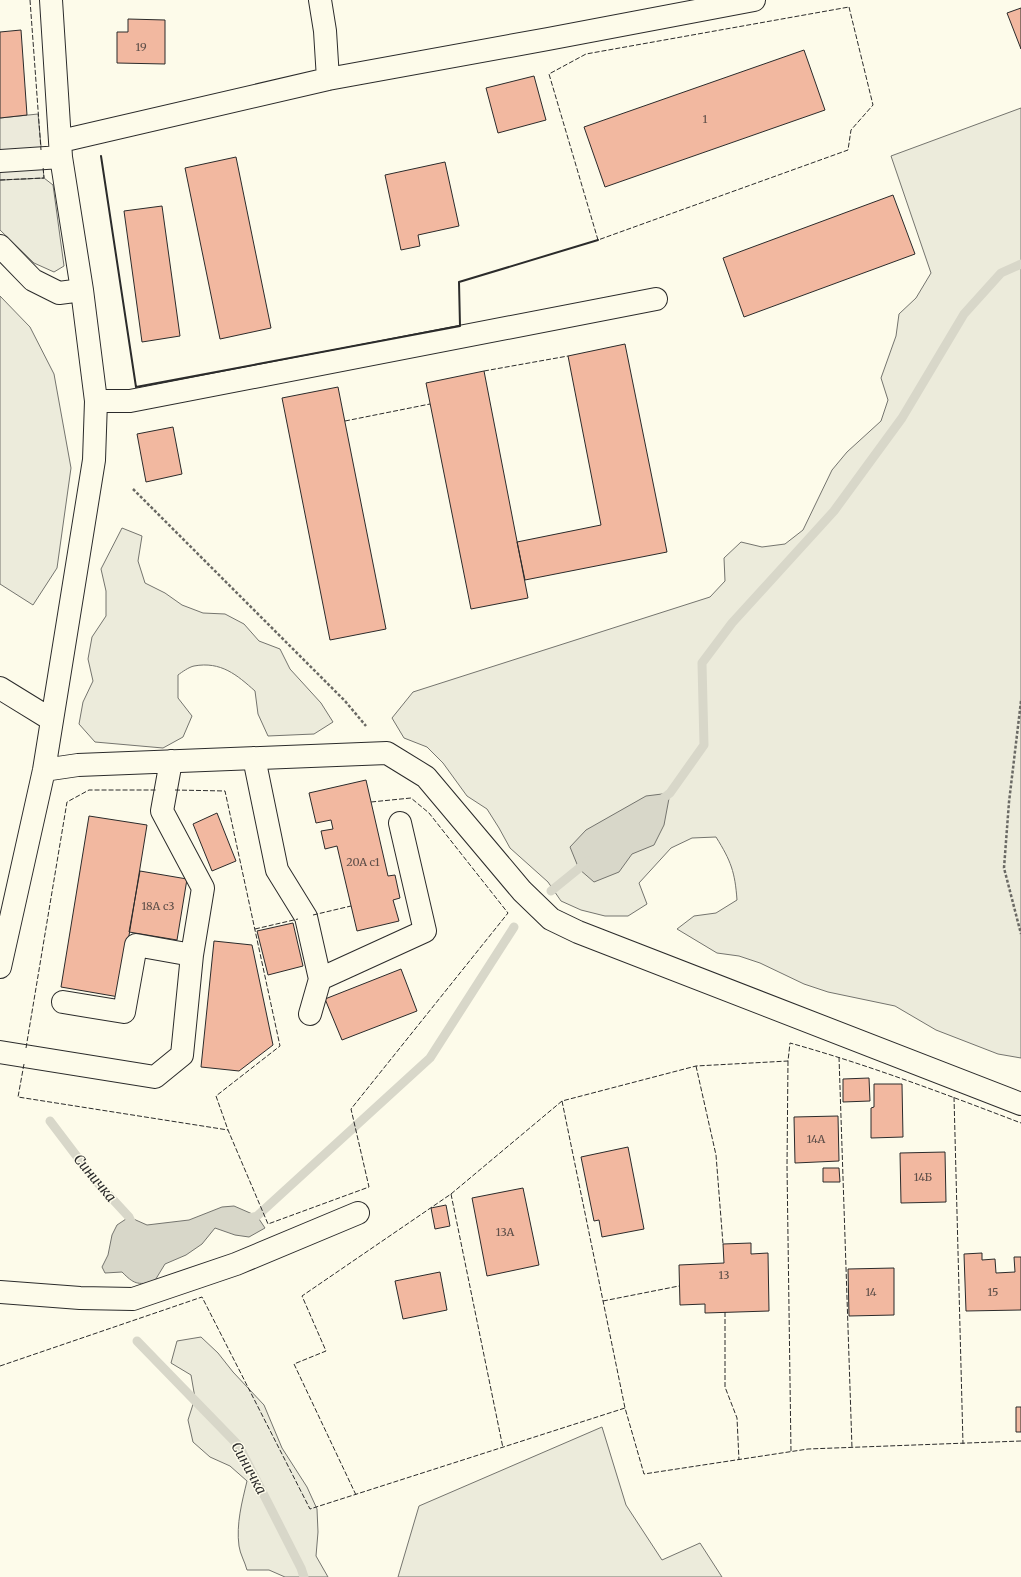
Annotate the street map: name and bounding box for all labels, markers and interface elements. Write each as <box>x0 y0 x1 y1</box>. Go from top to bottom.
house number: 19 <box>135 40 147 54</box>
house number: 1 <box>703 112 708 126</box>
house number: 20А с1 <box>346 855 380 869</box>
house number: 18А с3 <box>141 899 175 913</box>
house number: 14А <box>807 1132 826 1146</box>
water label: Синичка <box>70 1150 120 1206</box>
house number: 14Б <box>914 1170 933 1184</box>
house number: 13А <box>496 1225 514 1239</box>
house number: 13 <box>719 1268 729 1282</box>
house number: 14 <box>865 1285 877 1299</box>
house number: 15 <box>987 1285 999 1299</box>
water label: Синичка <box>227 1439 271 1497</box>

